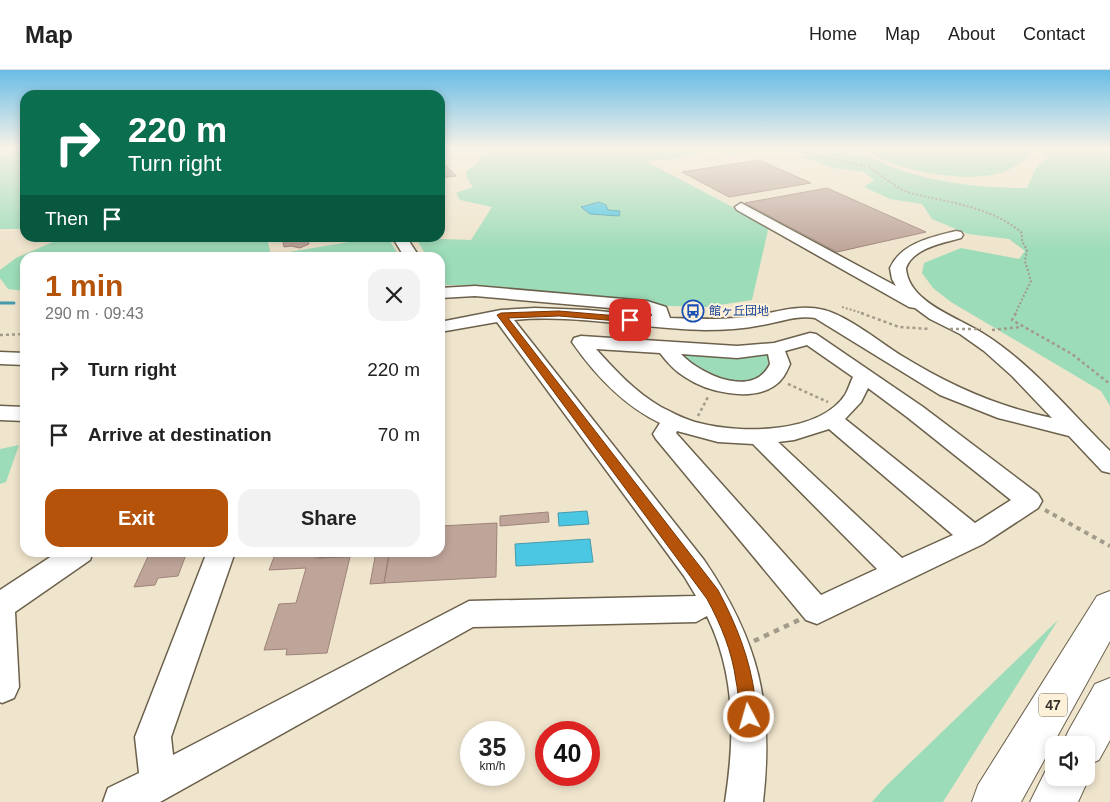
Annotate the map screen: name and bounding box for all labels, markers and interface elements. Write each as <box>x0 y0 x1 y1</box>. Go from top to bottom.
text: Map <box>25 21 73 48</box>
text: Home <box>809 24 857 44</box>
text: Map <box>885 24 920 44</box>
text: About <box>948 24 995 44</box>
text: Contact <box>1023 24 1085 44</box>
icon: right <box>45 110 110 175</box>
text: 220 m <box>128 110 227 149</box>
text: Turn right <box>128 151 221 176</box>
icon: arrive <box>98 205 126 233</box>
text: Then <box>45 208 88 229</box>
text: 1 min <box>45 269 123 302</box>
button: close <box>368 269 420 321</box>
pin <box>609 299 651 341</box>
bus stop icon: 館ヶ丘団地 <box>681 299 705 323</box>
place label: 館ヶ丘団地 <box>709 304 769 318</box>
text: 290 m · 09:43 <box>45 305 144 322</box>
icon: arrive <box>616 306 644 334</box>
icon: right <box>45 356 73 384</box>
text: Turn right <box>88 359 176 380</box>
text: 220 m <box>367 359 420 380</box>
icon: arrive <box>45 421 73 449</box>
text: Arrive at destination <box>88 424 272 445</box>
text: 70 m <box>378 424 420 445</box>
button: Exit <box>45 489 228 547</box>
button: Share <box>238 489 420 547</box>
position arrow <box>722 690 774 742</box>
road number: 47 <box>1039 694 1067 716</box>
speed limit sign: 40 <box>535 721 600 786</box>
text: 35 <box>479 733 506 761</box>
map controls <box>1045 736 1095 786</box>
button: sound <box>1045 736 1095 786</box>
text: km/h <box>479 759 506 773</box>

